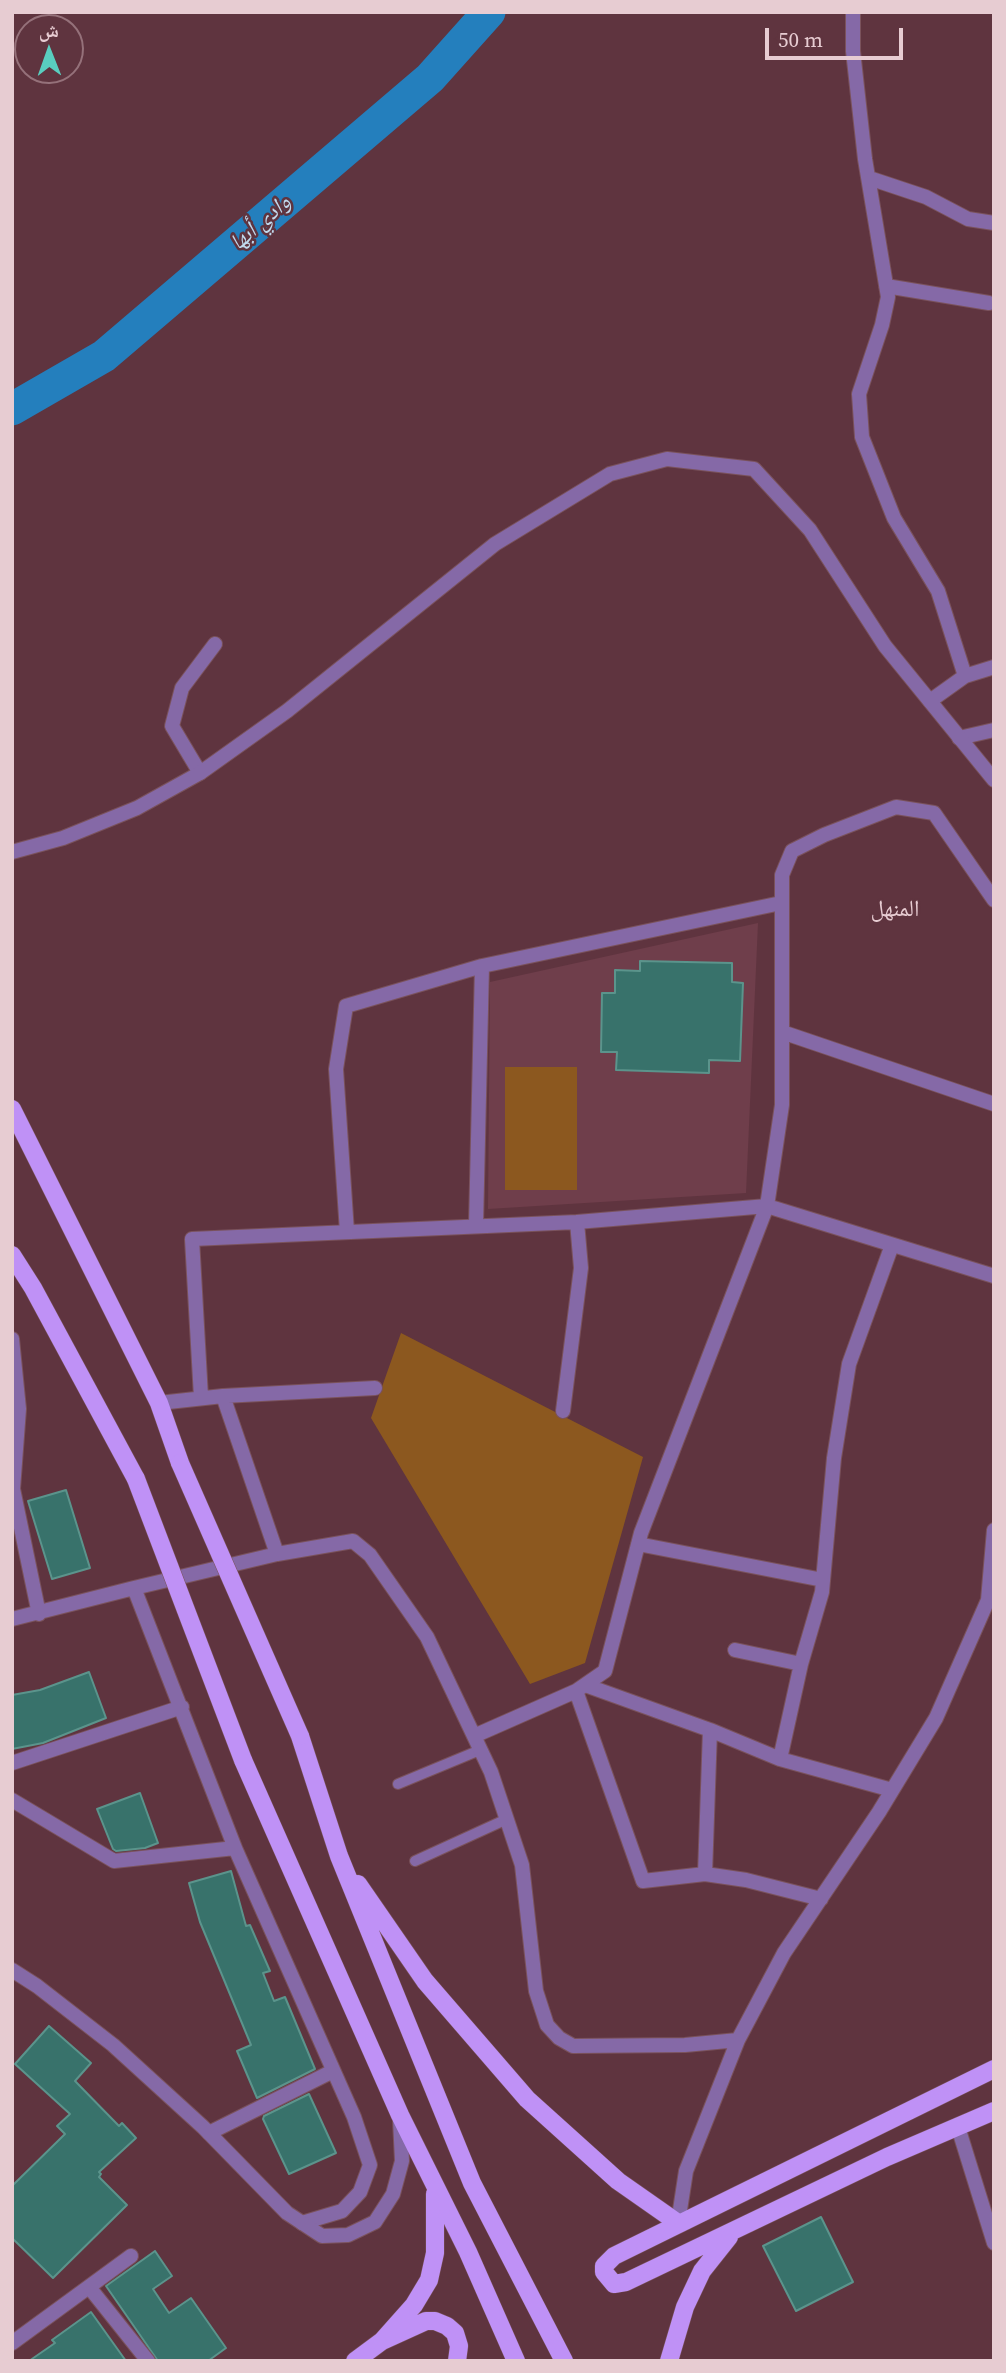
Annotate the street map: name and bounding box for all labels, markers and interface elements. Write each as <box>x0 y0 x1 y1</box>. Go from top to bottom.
north arrow <box>14 14 84 84</box>
scale bar <box>768 14 906 58</box>
text: ش <box>38 17 59 43</box>
text: 50 m <box>778 25 823 54</box>
water label: وادي أبها <box>225 189 297 257</box>
district label: المنهل <box>871 896 919 924</box>

